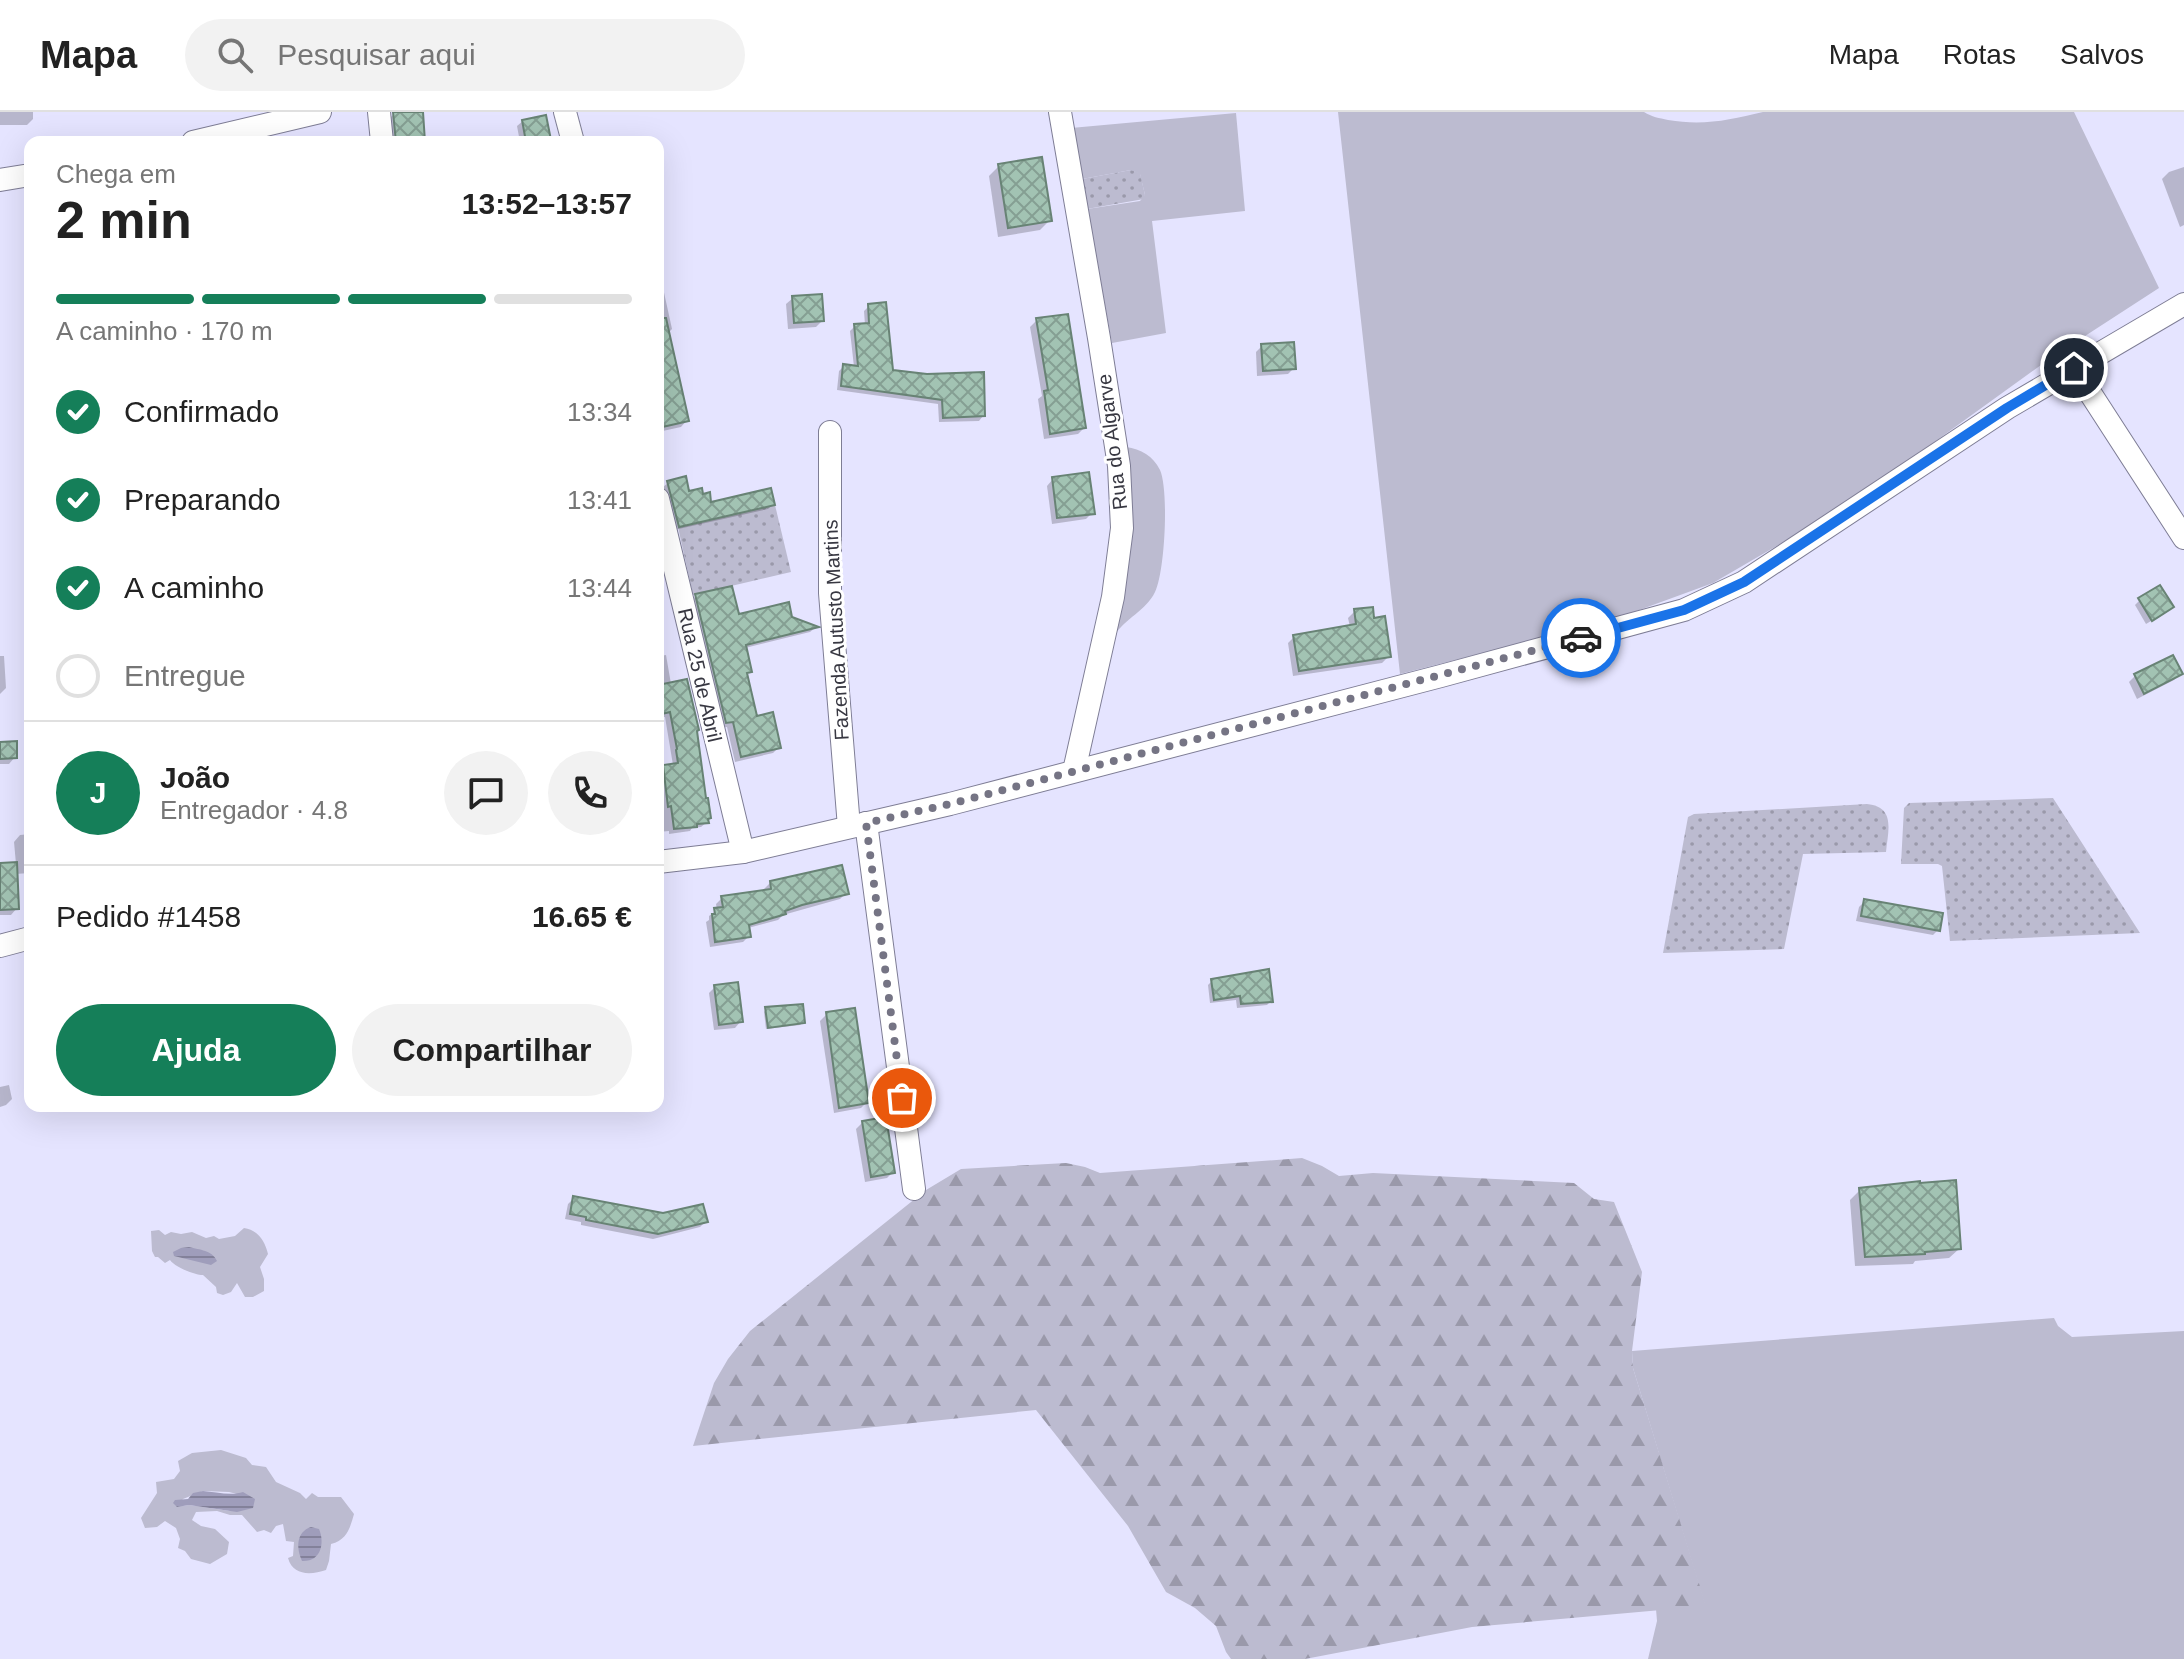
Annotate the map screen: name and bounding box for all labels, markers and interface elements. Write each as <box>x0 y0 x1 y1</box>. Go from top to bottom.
search box <box>185 19 745 91</box>
icon: search <box>213 33 257 77</box>
text: Mapa <box>40 34 137 76</box>
text: Pesquisar aqui <box>277 38 476 71</box>
text: Mapa <box>1829 39 1899 70</box>
text: Rotas <box>1943 39 2016 70</box>
text: Salvos <box>2060 39 2144 70</box>
text: Chega em <box>56 159 176 189</box>
text: 13:52–13:57 <box>462 187 632 220</box>
text: 2 min <box>56 191 192 249</box>
text: A caminho · 170 m <box>56 316 273 346</box>
pin <box>2040 334 2108 402</box>
icon: home <box>2052 346 2096 390</box>
street label: Rua do Algarve <box>1093 373 1131 511</box>
icon: check <box>56 390 100 434</box>
text: Confirmado <box>124 395 279 428</box>
text: 13:34 <box>567 397 632 427</box>
icon: check <box>56 478 100 522</box>
text: Preparando <box>124 483 281 516</box>
text: 13:41 <box>567 485 632 515</box>
street label: Fazenda Autusto Martins <box>819 519 853 741</box>
icon: check <box>56 566 100 610</box>
text: A caminho <box>124 571 264 604</box>
text: 13:44 <box>567 573 632 603</box>
courier <box>1541 598 1621 678</box>
street label: Rua 25 de Abril <box>674 606 726 744</box>
icon: car <box>1559 616 1603 660</box>
text: Entregue <box>124 659 246 692</box>
button: chat <box>444 751 528 835</box>
button: phone <box>548 751 632 835</box>
text: João <box>160 761 230 794</box>
text: J <box>90 776 106 809</box>
text: Entregador · 4.8 <box>160 795 348 825</box>
text: Pedido #1458 <box>56 900 241 933</box>
text: 16.65 € <box>532 900 632 933</box>
button: Ajuda <box>56 1004 336 1096</box>
button: Compartilhar <box>352 1004 632 1096</box>
pin <box>868 1064 936 1132</box>
icon: bag <box>880 1076 924 1120</box>

